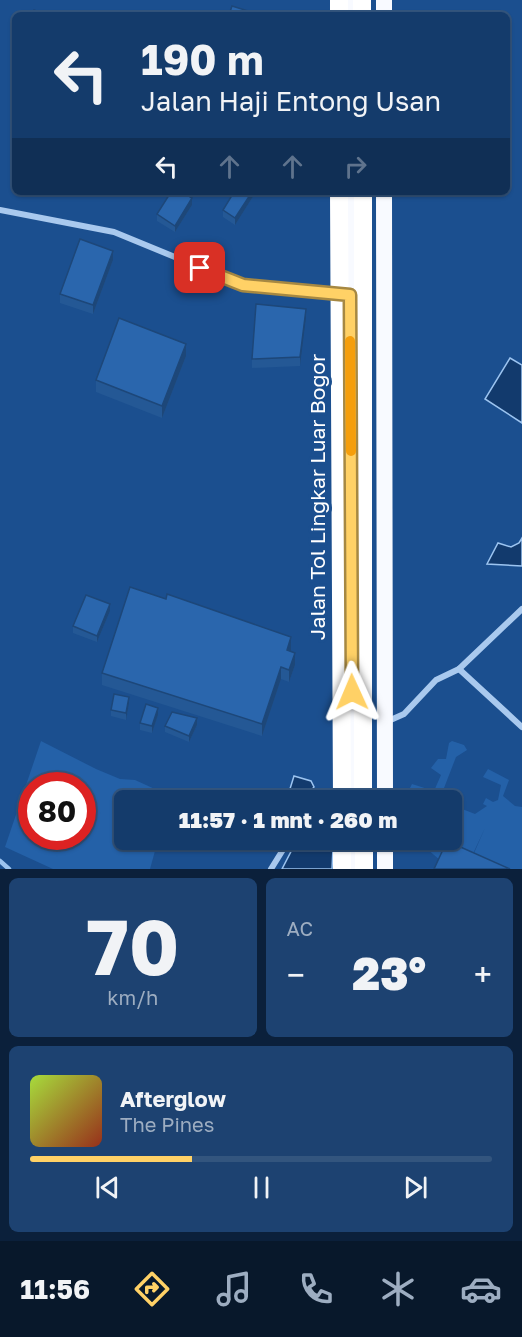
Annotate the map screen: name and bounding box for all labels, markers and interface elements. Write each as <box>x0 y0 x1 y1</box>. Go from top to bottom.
text: 190 m <box>141 34 264 84</box>
icon: left <box>42 36 120 114</box>
text: Jalan Haji Entong Usan <box>141 85 441 117</box>
icon: left <box>150 150 183 183</box>
icon: ahead <box>213 150 246 183</box>
icon: ahead <box>276 150 309 183</box>
icon: right <box>339 150 372 183</box>
pin <box>174 242 225 293</box>
icon: arrive <box>183 251 216 284</box>
street label: Jalan Tol Lingkar Luar Bogor <box>304 354 330 640</box>
position arrow <box>320 660 384 724</box>
speed limit sign: 80 <box>18 772 96 850</box>
text: 11:57 · 1 mnt · 260 m <box>179 806 397 833</box>
text: 70 <box>86 899 179 992</box>
text: AC <box>287 916 313 940</box>
text: 23° <box>352 946 426 1000</box>
text: − <box>287 955 305 994</box>
text: + <box>474 955 492 994</box>
text: km/h <box>107 985 158 1009</box>
text: Afterglow <box>120 1085 226 1112</box>
text: The Pines <box>120 1112 214 1136</box>
icon: previous <box>91 1171 124 1204</box>
icon: pause <box>245 1171 278 1204</box>
icon: next <box>399 1171 432 1204</box>
icon: directions <box>131 1268 173 1310</box>
icon: music <box>213 1268 255 1310</box>
icon: phone <box>295 1268 337 1310</box>
icon: climate <box>377 1268 419 1310</box>
icon: car <box>460 1268 502 1310</box>
text: 11:56 <box>20 1273 90 1305</box>

